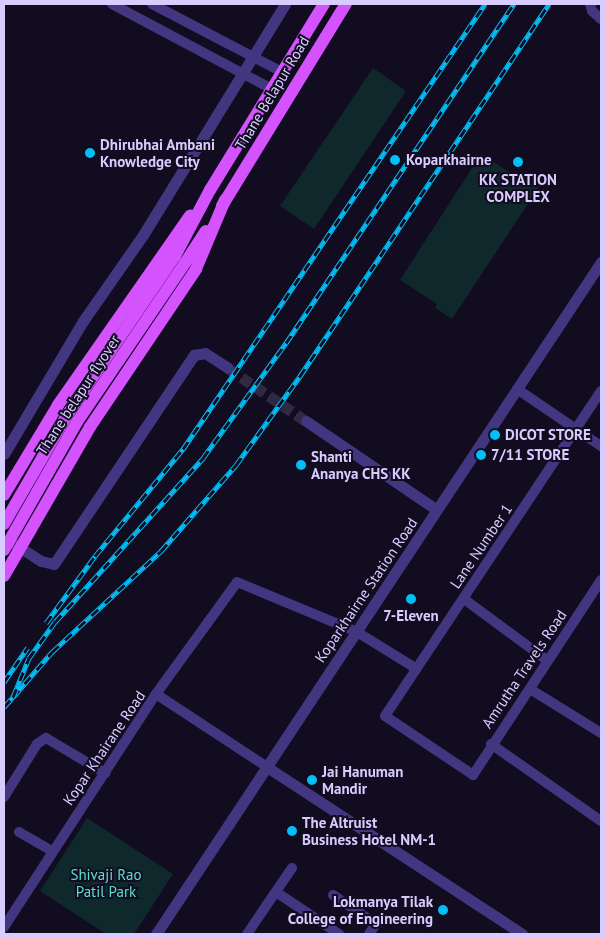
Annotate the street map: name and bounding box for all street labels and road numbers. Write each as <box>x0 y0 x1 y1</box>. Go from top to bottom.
street label: Thane Belapur Road <box>231 33 313 153</box>
street label: Thane belapur flyover <box>32 331 124 459</box>
street label: Lane Number 1 <box>446 500 516 592</box>
street label: Koparkhairne Station Road <box>311 514 421 666</box>
street label: Amrutha Travels Road <box>478 606 570 732</box>
street label: Kopar Khairane Road <box>59 687 149 809</box>

